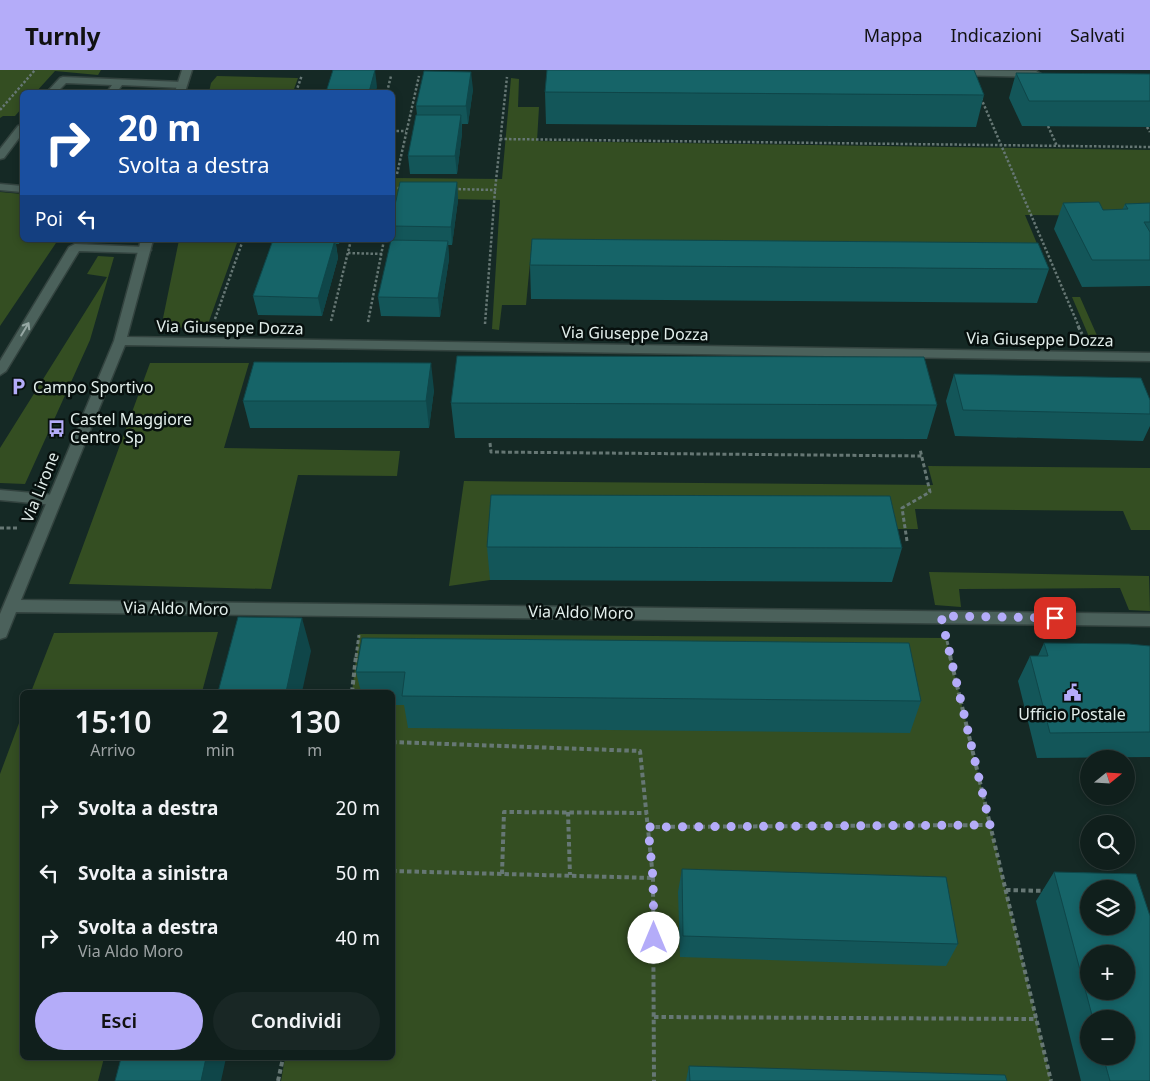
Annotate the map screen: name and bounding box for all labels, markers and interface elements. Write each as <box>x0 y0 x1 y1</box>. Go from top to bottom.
text: Turnly <box>25 19 100 52</box>
text: Mappa <box>864 23 923 47</box>
text: Indicazioni <box>951 23 1042 47</box>
text: Salvati <box>1070 23 1125 47</box>
text: 20 m <box>118 104 201 151</box>
icon: right <box>35 110 100 175</box>
text: Svolta a destra <box>118 149 270 179</box>
icon: left <box>73 205 101 233</box>
text: Poi <box>35 206 63 232</box>
street label: Via Giuseppe Dozza <box>156 315 304 339</box>
street label: Via Giuseppe Dozza <box>561 321 709 345</box>
one-way arrow <box>21 322 31 336</box>
street label: Via Giuseppe Dozza <box>966 327 1114 351</box>
place label: Campo Sportivo <box>33 376 153 398</box>
parking icon: Campo Sportivo <box>9 377 29 397</box>
place label: Castel Maggiore Centro Sp <box>70 408 192 448</box>
bus stop icon: Castel Maggiore Centro Sp <box>46 418 66 438</box>
street label: Via Lirone <box>16 448 64 526</box>
street label: Via Aldo Moro <box>123 596 229 620</box>
pin <box>1034 597 1076 639</box>
street label: Via Aldo Moro <box>528 600 634 624</box>
icon: arrive <box>1041 604 1069 632</box>
public building icon: Ufficio Postale <box>1062 682 1082 702</box>
text: 15:10 <box>74 701 151 742</box>
text: 2 <box>212 701 229 742</box>
text: 130 <box>289 701 341 742</box>
place label: Ufficio Postale <box>1018 703 1126 725</box>
text: Arrivo <box>90 739 136 761</box>
text: min <box>206 739 235 761</box>
text: m <box>307 739 322 761</box>
north arrow <box>1080 750 1135 805</box>
map controls <box>1080 750 1135 1065</box>
icon: right <box>35 794 63 822</box>
text: Svolta a destra <box>78 795 218 821</box>
text: 20 m <box>336 795 380 821</box>
button: search <box>1080 815 1135 870</box>
icon: left <box>35 859 63 887</box>
text: Svolta a sinistra <box>78 860 228 886</box>
text: 50 m <box>336 860 380 886</box>
button: layers <box>1080 880 1135 935</box>
position arrow <box>627 911 679 963</box>
text: Svolta a destra <box>78 914 218 940</box>
icon: right <box>35 924 63 952</box>
text: 40 m <box>336 925 380 951</box>
text: Via Aldo Moro <box>78 940 183 962</box>
button: + <box>1080 945 1135 1000</box>
button: Esci <box>35 992 203 1050</box>
button: Condividi <box>213 992 380 1050</box>
button: − <box>1080 1010 1135 1065</box>

